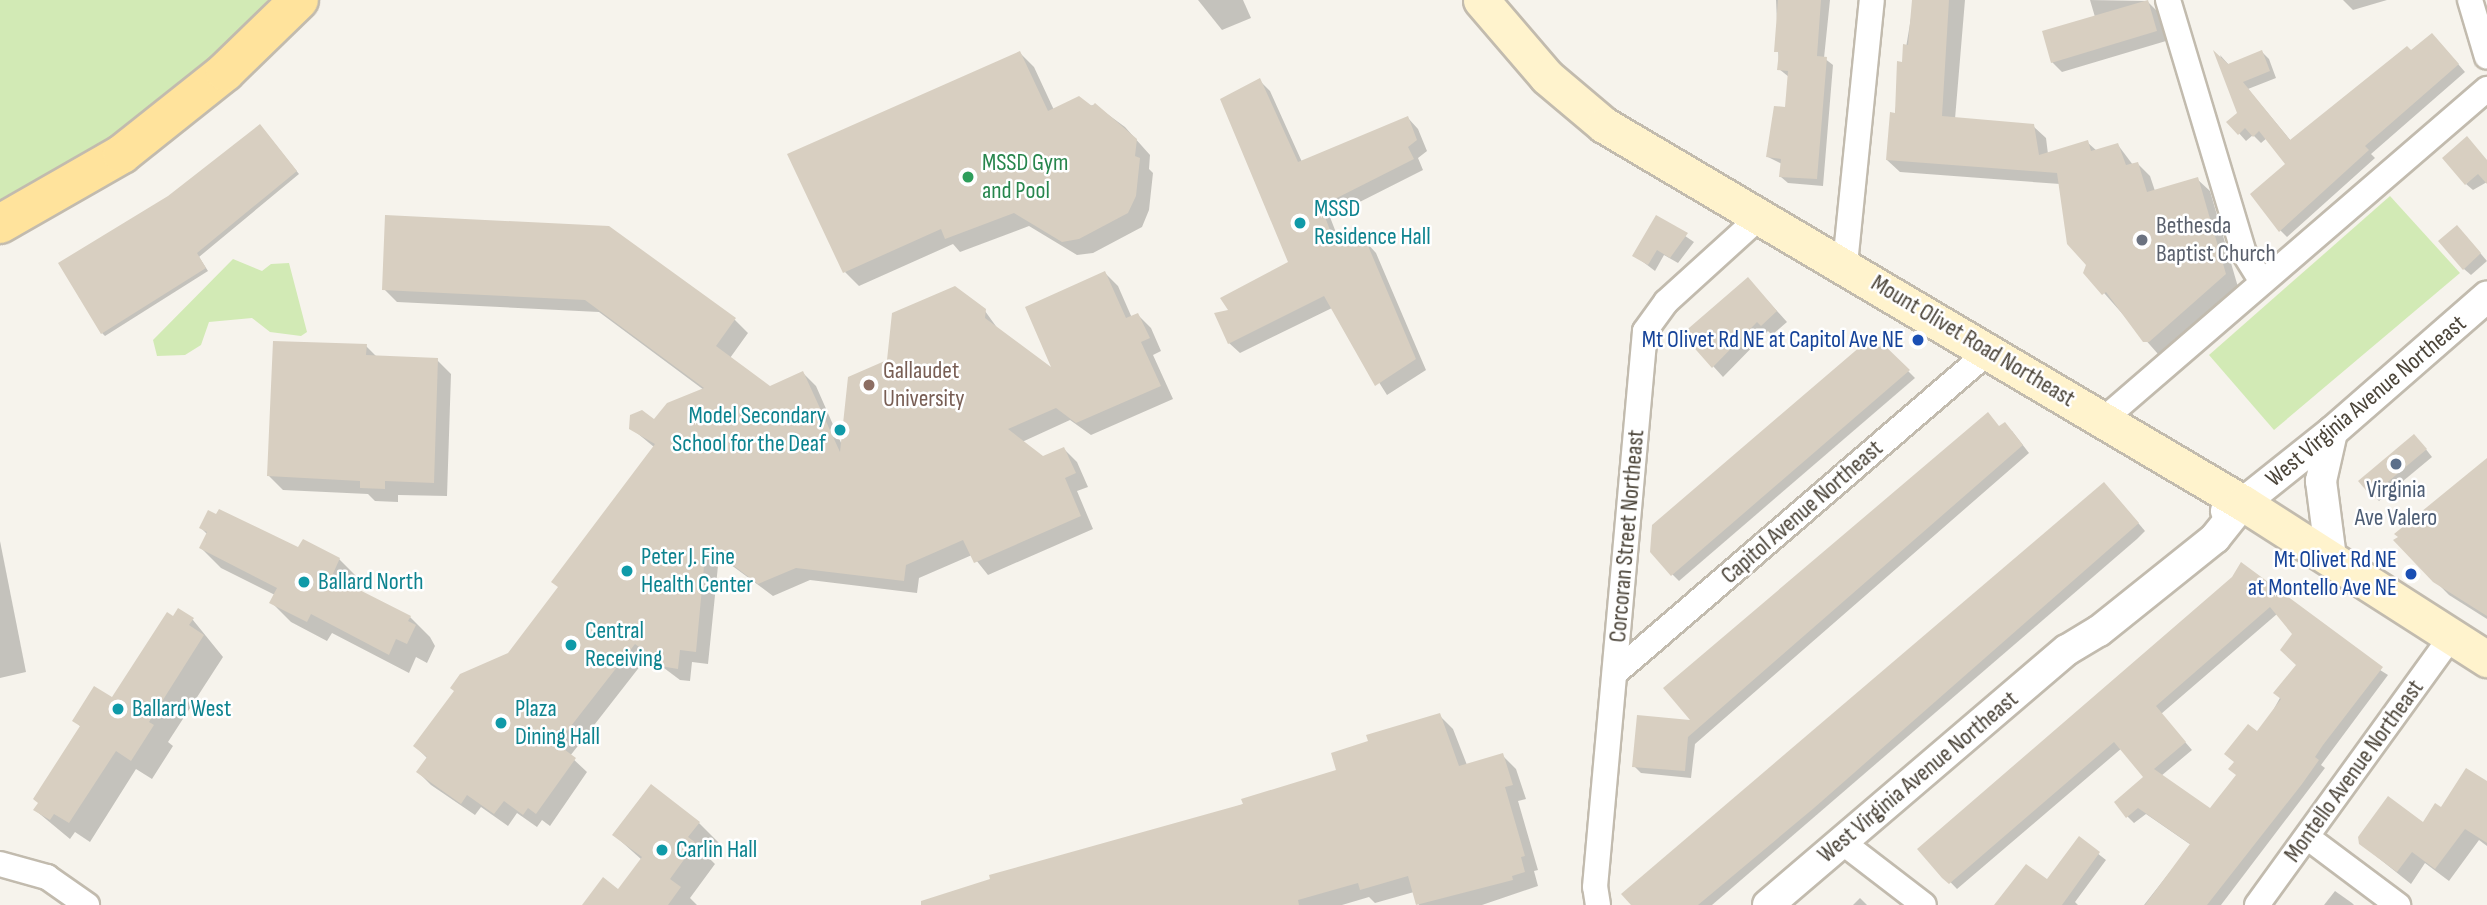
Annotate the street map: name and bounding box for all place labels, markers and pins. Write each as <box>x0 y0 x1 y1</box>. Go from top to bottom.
place label: MSSD Gym and Pool <box>982 149 1068 205</box>
marker: MSSD Gym and Pool <box>960 169 976 185</box>
place label: MSSD Residence Hall <box>1314 195 1431 251</box>
place label: Bethesda Baptist Church <box>2156 212 2276 268</box>
marker: MSSD Residence Hall <box>1292 215 1308 231</box>
marker: Bethesda Baptist Church <box>2134 232 2150 248</box>
place label: Mt Olivet Rd NE at Capitol Ave NE <box>1642 326 1904 354</box>
marker: Mt Olivet Rd NE at Capitol Ave NE <box>1910 332 1926 348</box>
place label: Gallaudet University <box>883 357 965 413</box>
marker: Gallaudet University <box>861 377 877 393</box>
place label: Model Secondary School for the Deaf <box>672 402 826 458</box>
marker: Model Secondary School for the Deaf <box>832 422 848 438</box>
marker: Virginia Ave Valero <box>2388 456 2404 472</box>
place label: Virginia Ave Valero <box>2355 476 2437 532</box>
place label: Peter J. Fine Health Center <box>641 543 753 599</box>
place label: Mt Olivet Rd NE at Montello Ave NE <box>2248 546 2397 602</box>
marker: Peter J. Fine Health Center <box>619 563 635 579</box>
marker: Mt Olivet Rd NE at Montello Ave NE <box>2403 566 2419 582</box>
place label: Ballard North <box>318 568 423 596</box>
marker: Ballard North <box>296 574 312 590</box>
place label: Central Receiving <box>585 617 663 673</box>
marker: Central Receiving <box>563 637 579 653</box>
place label: Ballard West <box>132 695 231 723</box>
place label: Plaza Dining Hall <box>515 695 600 751</box>
marker: Ballard West <box>110 701 126 717</box>
marker: Plaza Dining Hall <box>493 715 509 731</box>
place label: Carlin Hall <box>676 836 757 864</box>
marker: Carlin Hall <box>654 842 670 858</box>

